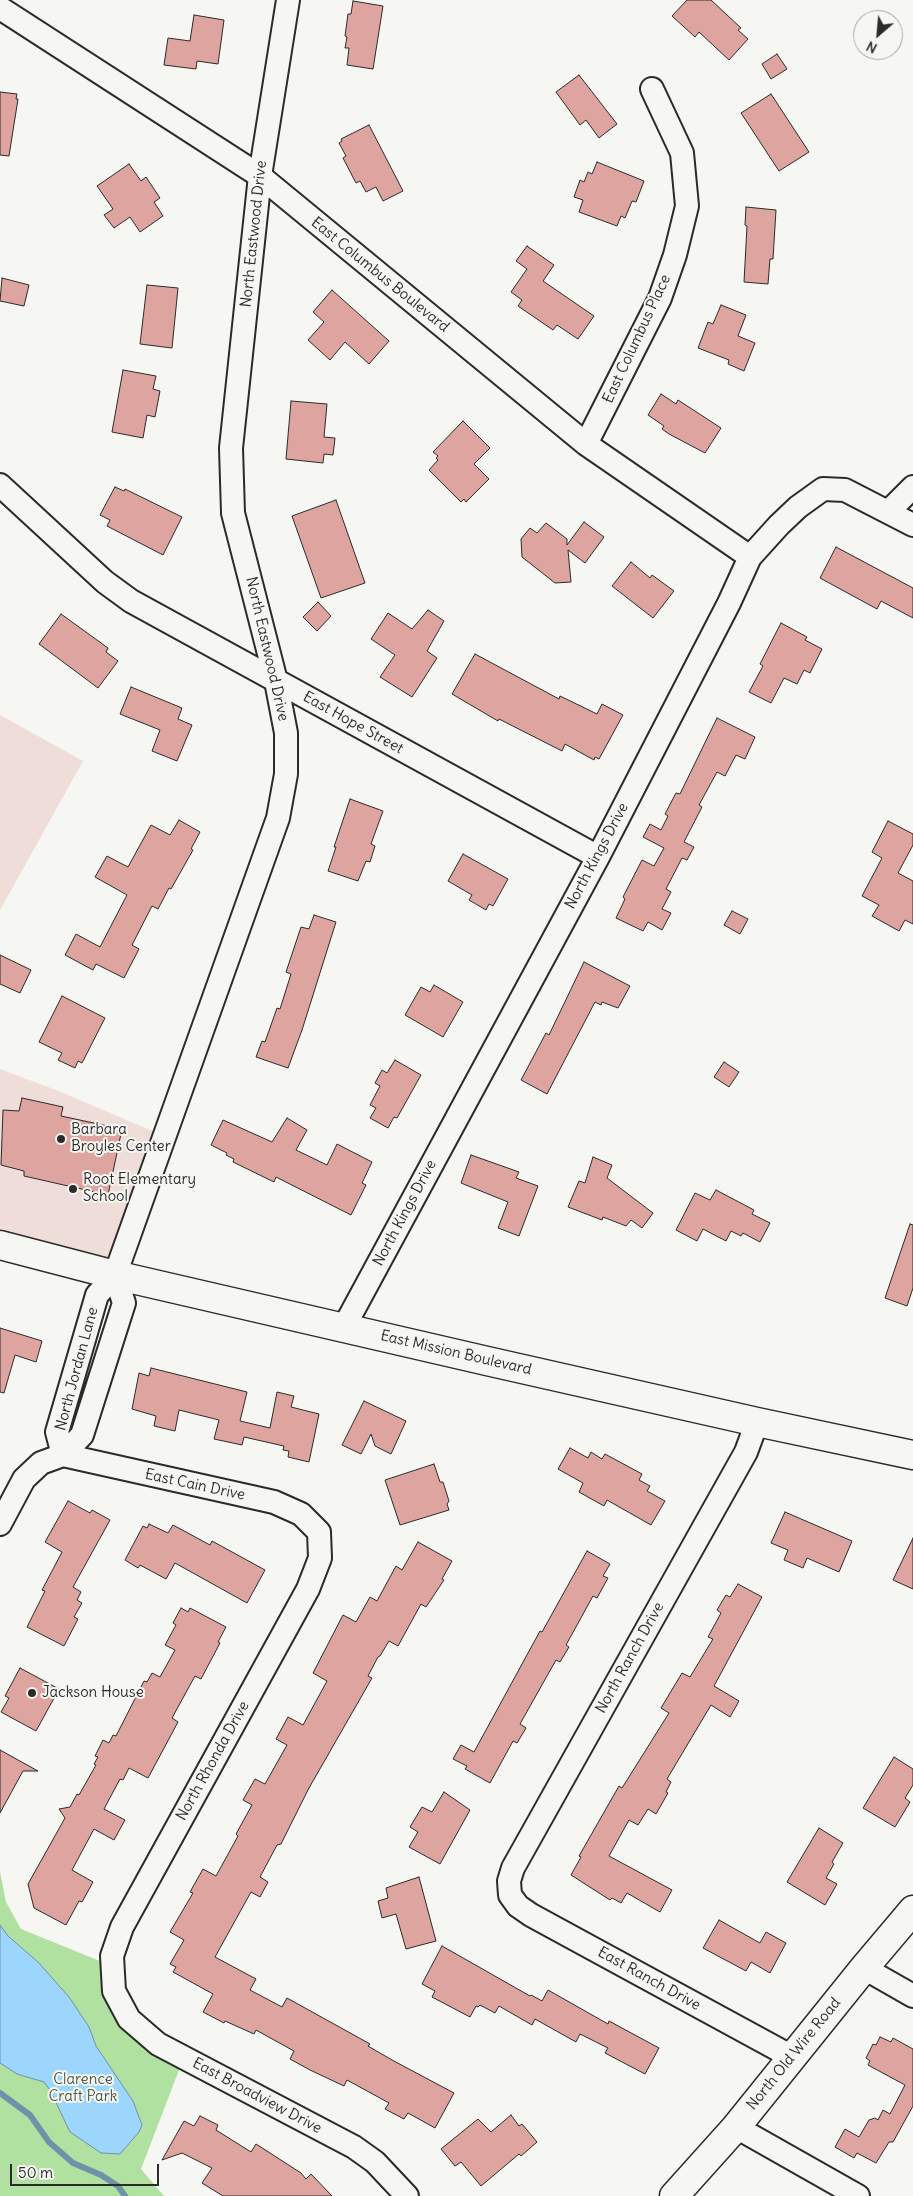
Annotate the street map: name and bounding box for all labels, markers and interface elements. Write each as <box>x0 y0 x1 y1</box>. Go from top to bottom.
north arrow <box>853 10 903 60</box>
text: N <box>863 37 880 58</box>
street label: North Eastwood Drive <box>237 160 271 308</box>
street label: East Columbus Boulevard <box>307 214 453 336</box>
street label: East Columbus Place <box>599 272 675 406</box>
street label: North Eastwood Drive <box>242 575 292 723</box>
street label: East Hope Street <box>300 688 406 758</box>
street label: North Kings Drive <box>561 800 633 912</box>
place label: Barbara Broyles Center <box>71 1121 171 1156</box>
marker: Barbara Broyles Center <box>55 1133 67 1145</box>
street label: North Kings Drive <box>369 1157 441 1269</box>
place label: Root Elementary School <box>83 1171 196 1206</box>
marker: Root Elementary School <box>67 1183 79 1195</box>
street label: North Jordan Lane <box>52 1305 102 1433</box>
street label: East Mission Boulevard <box>379 1327 533 1379</box>
street label: East Cain Drive <box>143 1466 247 1504</box>
street label: North Ranch Drive <box>592 1599 668 1717</box>
place label: Jackson House <box>42 1684 144 1702</box>
marker: Jackson House <box>26 1687 38 1699</box>
street label: North Rhonda Drive <box>173 1698 253 1824</box>
street label: East Ranch Drive <box>594 1943 704 2015</box>
street label: North Old Wire Road <box>743 1994 845 2114</box>
street label: East Broadview Drive <box>189 2054 325 2138</box>
park label: Clarence Craft Park <box>49 2071 117 2106</box>
scale bar <box>12 2154 161 2186</box>
text: 50 m <box>18 2163 53 2182</box>

